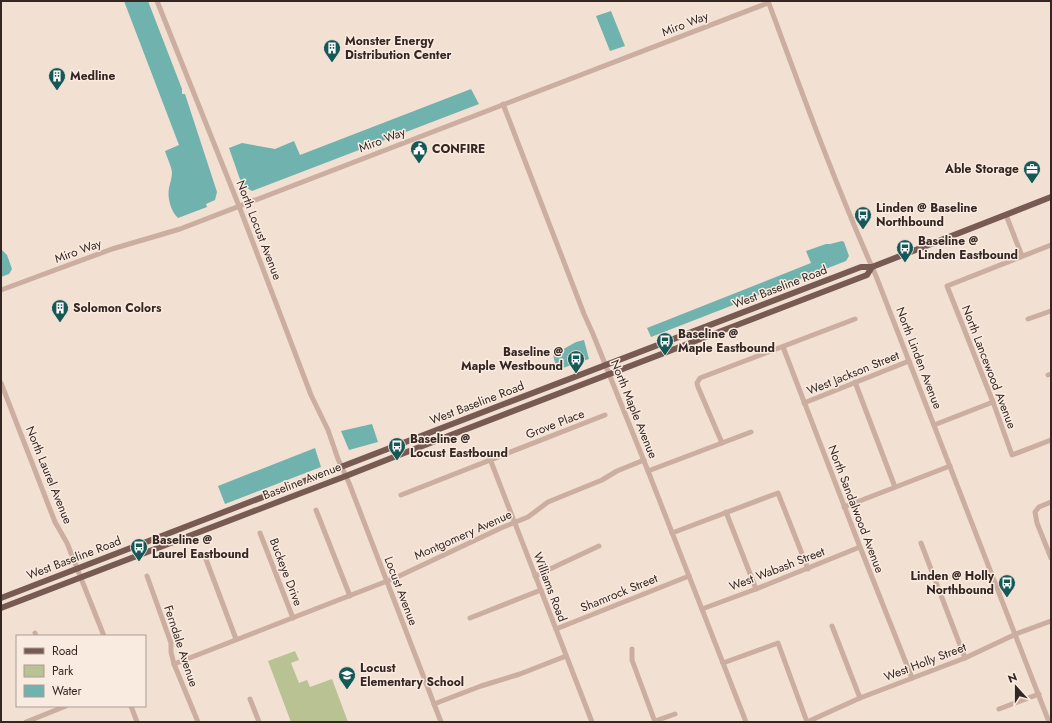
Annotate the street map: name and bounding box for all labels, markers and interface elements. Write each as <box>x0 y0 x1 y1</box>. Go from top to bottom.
street label: Miro Way <box>659 7 712 41</box>
place label: Monster Energy Distribution Center <box>345 32 452 64</box>
building icon: Monster Energy Distribution Center <box>322 38 342 63</box>
building icon: Medline <box>47 66 67 91</box>
place label: Medline <box>70 67 115 85</box>
street label: Miro Way <box>356 123 409 157</box>
public building icon: CONFIRE <box>409 139 429 164</box>
place label: CONFIRE <box>432 140 485 158</box>
office icon: Able Storage <box>1022 159 1042 184</box>
place label: Able Storage <box>944 160 1019 178</box>
street label: North Locust Avenue <box>232 178 286 282</box>
place label: Linden @ Baseline Northbound <box>876 199 977 231</box>
bus stop icon: Linden @ Baseline Northbound <box>853 205 873 230</box>
place label: Baseline @ Linden Eastbound <box>918 232 1018 264</box>
street label: Miro Way <box>52 234 105 268</box>
bus stop icon: Baseline @ Linden Eastbound <box>895 238 915 263</box>
street label: West Baseline Road <box>730 261 830 313</box>
building icon: Solomon Colors <box>50 298 70 323</box>
place label: Solomon Colors <box>73 299 162 317</box>
street label: North Lancewood Avenue <box>957 303 1021 431</box>
street label: North Linden Avenue <box>891 304 947 412</box>
place label: Baseline @ Maple Eastbound <box>678 325 775 357</box>
bus stop icon: Baseline @ Maple Eastbound <box>655 331 675 356</box>
place label: Baseline @ Maple Westbound <box>461 343 564 375</box>
street label: West Jackson Street <box>804 346 902 400</box>
bus stop icon: Baseline @ Maple Westbound <box>566 349 586 374</box>
street label: North Maple Avenue <box>606 357 662 461</box>
street label: West Baseline Road <box>427 377 527 429</box>
street label: Grove Place <box>523 405 587 443</box>
street label: North Laurel Avenue <box>21 423 77 527</box>
place label: Baseline @ Locust Eastbound <box>410 430 508 462</box>
bus stop icon: Baseline @ Locust Eastbound <box>387 436 407 461</box>
street label: North Sandalwood Avenue <box>823 442 889 576</box>
street label: Baseline Avenue <box>260 458 344 504</box>
street label: Montgomery Avenue <box>411 505 515 565</box>
place label: Baseline @ Laurel Eastbound <box>152 531 249 563</box>
street label: West Baseline Road <box>24 532 124 584</box>
street label: Buckeye Drive <box>265 535 307 609</box>
bus stop icon: Baseline @ Laurel Eastbound <box>129 537 149 562</box>
street label: West Wabash Street <box>727 542 827 595</box>
street label: Williams Road <box>529 550 571 624</box>
street label: Locust Avenue <box>380 554 422 628</box>
place label: Linden @ Holly Northbound <box>911 567 995 599</box>
street label: Shamrock Street <box>578 569 660 617</box>
bus stop icon: Linden @ Holly Northbound <box>997 573 1017 598</box>
street label: Ferndale Avenue <box>159 603 203 689</box>
legend <box>16 635 146 707</box>
street label: West Holly Street <box>881 638 969 686</box>
text: Road <box>52 642 78 660</box>
place label: Locust Elementary School <box>360 659 464 691</box>
text: Park <box>52 662 74 680</box>
school or university icon: Locust Elementary School <box>337 665 357 690</box>
north arrow <box>996 667 1036 707</box>
text: N <box>1005 669 1019 687</box>
text: Water <box>52 682 83 700</box>

